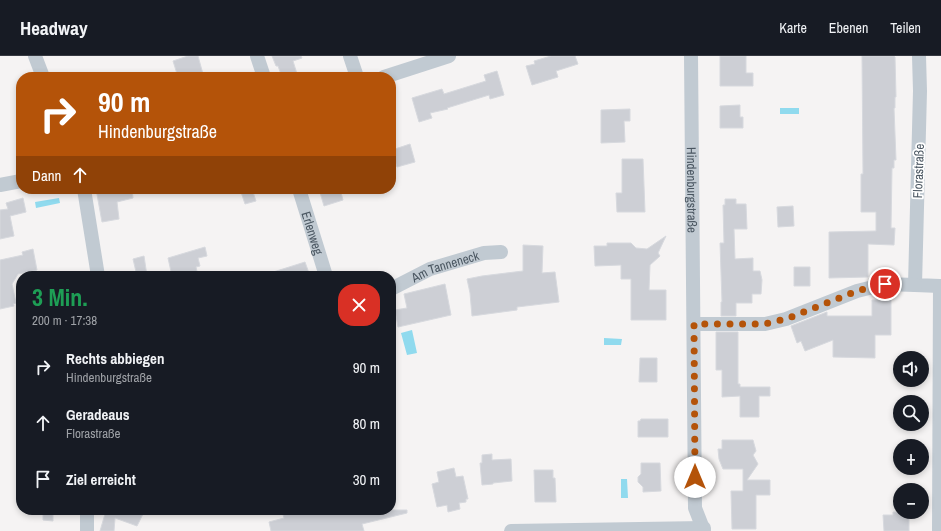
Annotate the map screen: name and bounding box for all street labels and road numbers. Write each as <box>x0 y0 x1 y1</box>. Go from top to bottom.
street label: Florastraße <box>909 143 928 199</box>
street label: Hindenburgstraße <box>683 147 701 233</box>
street label: Erlenweg <box>297 209 327 257</box>
street label: Am Tanneneck <box>408 247 482 287</box>

